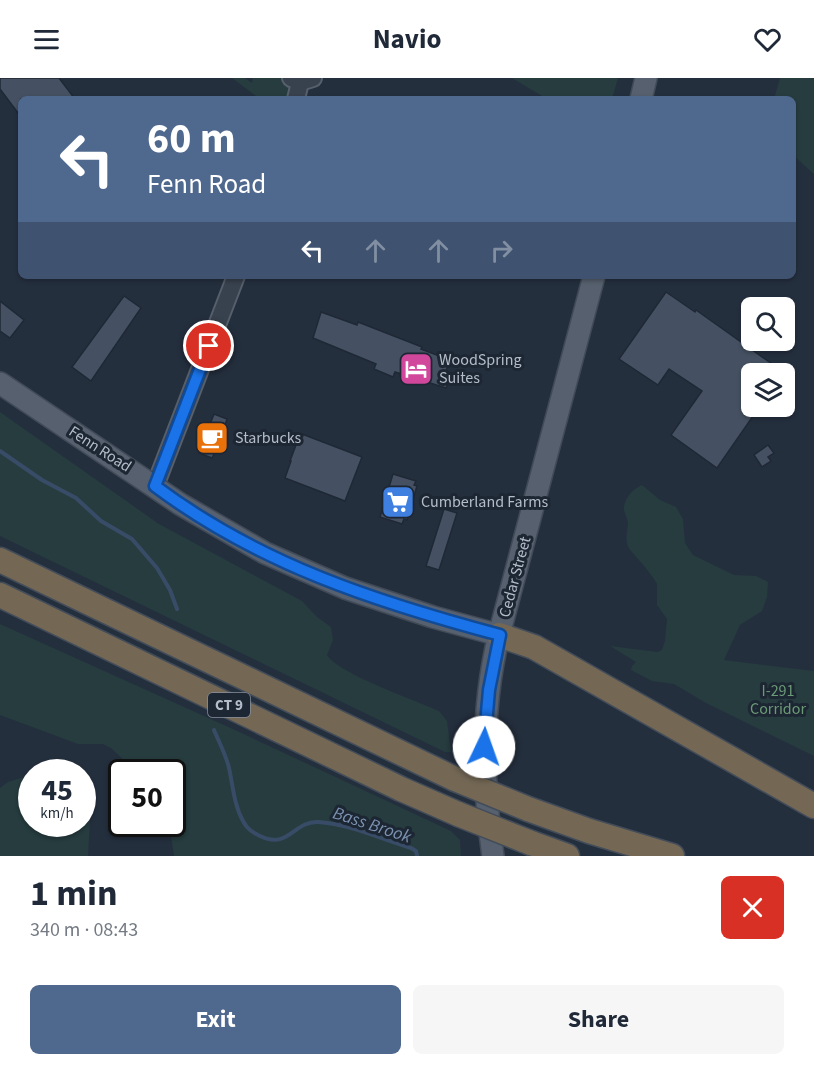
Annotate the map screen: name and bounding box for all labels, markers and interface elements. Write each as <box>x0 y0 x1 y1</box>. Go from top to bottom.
text: Navio <box>373 20 441 59</box>
icon: menu <box>30 23 63 56</box>
icon: heart <box>751 23 784 56</box>
text: 60 m <box>147 109 236 169</box>
icon: left <box>48 120 126 198</box>
text: Fenn Road <box>147 165 266 204</box>
icon: left <box>296 234 329 267</box>
icon: ahead <box>359 234 392 267</box>
icon: ahead <box>422 234 455 267</box>
icon: right <box>485 234 518 267</box>
map controls <box>741 297 795 417</box>
button: search <box>741 297 795 351</box>
pin <box>183 320 234 371</box>
icon: arrive <box>192 329 225 362</box>
place label: WoodSpring Suites <box>439 349 522 389</box>
hotel icon: WoodSpring Suites <box>398 351 434 387</box>
button: layers <box>741 363 795 417</box>
cafe icon: Starbucks <box>194 420 230 456</box>
street label: Fenn Road <box>64 421 136 477</box>
place label: Starbucks <box>235 427 302 449</box>
supermarket icon: Cumberland Farms <box>380 484 416 520</box>
place label: Cumberland Farms <box>421 491 549 513</box>
street label: Cedar Street <box>494 534 536 620</box>
park label: I-291 Corridor <box>750 680 806 720</box>
road number: CT 9 <box>208 693 250 717</box>
position arrow <box>452 715 516 779</box>
speed limit sign: 50 <box>108 759 186 837</box>
text: 45 <box>41 769 73 812</box>
water label: Bass Brook <box>329 801 415 850</box>
text: km/h <box>40 803 74 824</box>
text: 1 min <box>30 868 118 919</box>
button: close <box>721 876 784 939</box>
text: 340 m · 08:43 <box>30 916 138 944</box>
button: Exit <box>30 985 401 1054</box>
button: Share <box>413 985 784 1054</box>

